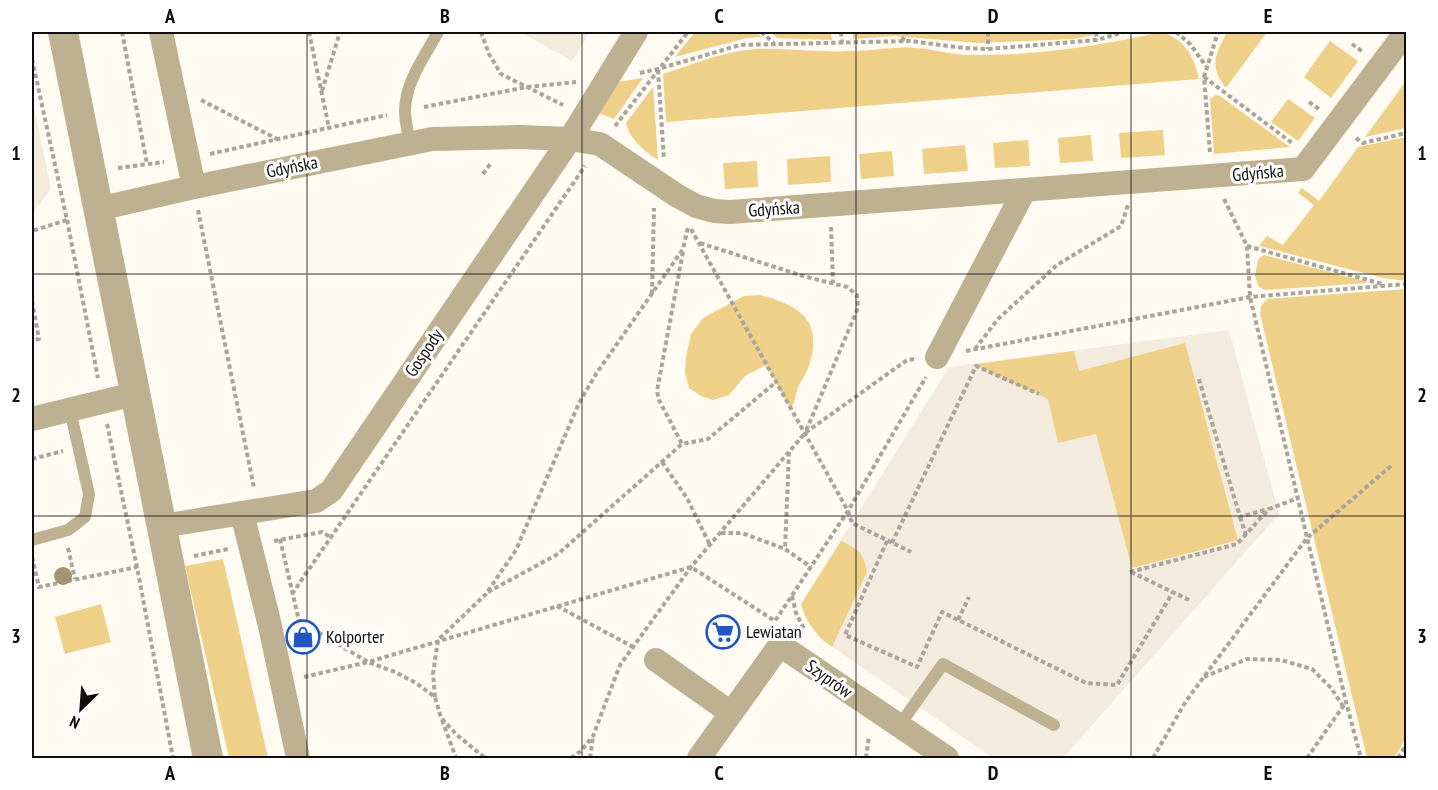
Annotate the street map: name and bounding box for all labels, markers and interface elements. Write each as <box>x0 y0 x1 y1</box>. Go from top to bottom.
text: A <box>164 3 176 29</box>
text: B <box>440 3 450 29</box>
text: C <box>714 3 724 29</box>
text: D <box>988 3 999 29</box>
text: E <box>1264 3 1272 29</box>
text: 1 <box>11 140 21 166</box>
text: 1 <box>1417 140 1427 166</box>
street label: Gdyńska <box>264 150 319 183</box>
street label: Gdyńska <box>1231 159 1285 186</box>
street label: Gdyńska <box>747 195 801 222</box>
street label: Gospody <box>399 324 448 381</box>
text: 2 <box>11 382 21 408</box>
text: 2 <box>1417 382 1427 408</box>
supermarket icon: Lewiatan <box>705 614 741 650</box>
shop icon: Kolporter <box>285 619 321 655</box>
place label: Lewiatan <box>746 620 802 643</box>
text: 3 <box>11 623 21 649</box>
text: 3 <box>1417 623 1427 649</box>
place label: Kolporter <box>326 625 384 648</box>
street label: Szyprów <box>801 654 857 703</box>
north arrow <box>51 679 111 739</box>
text: N <box>67 712 83 733</box>
text: A <box>164 760 176 786</box>
text: B <box>440 760 450 786</box>
text: C <box>714 760 724 786</box>
text: D <box>988 760 999 786</box>
text: E <box>1264 760 1272 786</box>

